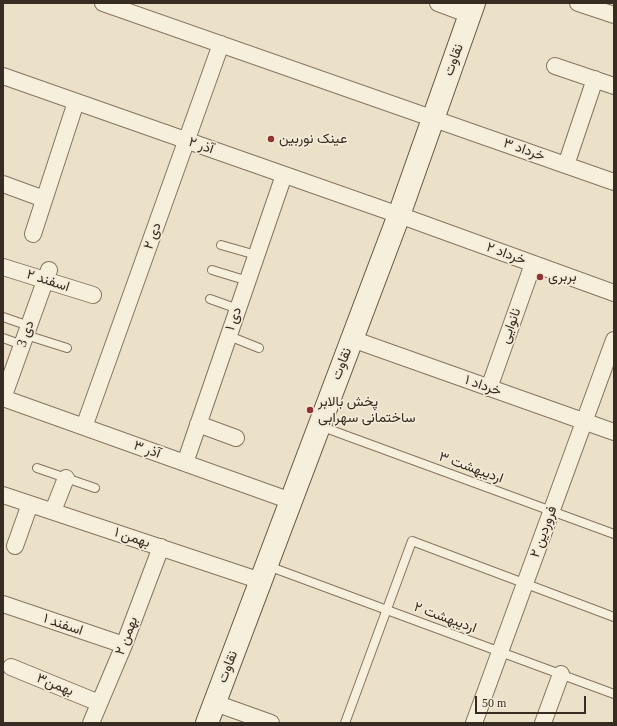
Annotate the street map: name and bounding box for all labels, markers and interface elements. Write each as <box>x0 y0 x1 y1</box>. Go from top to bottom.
street label: نقاوت <box>440 42 468 78</box>
place label: عینک نوربین <box>279 131 347 147</box>
street label: آذر ۲ <box>186 134 216 158</box>
marker: عینک نوربین <box>266 134 276 144</box>
street label: خرداد ۳ <box>501 135 547 165</box>
street label: دی ۲ <box>140 220 166 252</box>
street label: خرداد ۲ <box>484 239 528 269</box>
street label: اسفند ۲ <box>24 266 72 296</box>
place label: بربری <box>548 269 577 285</box>
marker: بربری <box>535 272 545 282</box>
street label: دی ۱ <box>222 305 246 333</box>
street label: نانوایی <box>497 306 525 346</box>
street label: دی 3 <box>14 318 38 350</box>
street label: نقاوت <box>328 346 356 382</box>
street label: خرداد ۱ <box>462 372 504 400</box>
place label: پخش بالابر ساختمانی سهرابی <box>318 394 416 426</box>
marker: پخش بالابر ساختمانی سهرابی <box>305 405 315 415</box>
street label: آذر ۳ <box>131 437 163 463</box>
street label: اردیبهشت ۳ <box>436 449 506 487</box>
street label: فروردین ۲ <box>527 504 561 560</box>
street label: بهمن ۱ <box>112 524 152 552</box>
street label: اردیبهشت ۲ <box>411 599 479 637</box>
street label: اسفند ۱ <box>41 610 85 640</box>
street label: بهمن ۲ <box>112 614 142 658</box>
street label: نقاوت <box>214 649 242 685</box>
street label: بهمن۳ <box>34 670 76 700</box>
scale bar <box>477 688 588 714</box>
text: 50 m <box>482 696 506 710</box>

